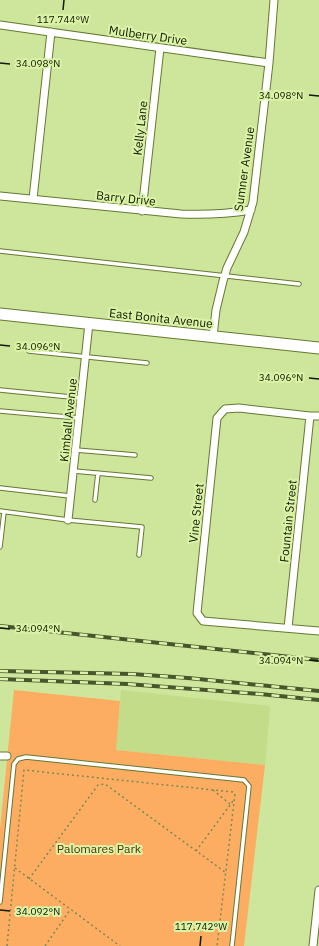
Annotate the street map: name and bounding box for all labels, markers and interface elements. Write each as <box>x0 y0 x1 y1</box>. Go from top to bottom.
text: 117.744°W <box>37 13 89 26</box>
street label: Mulberry Drive <box>108 22 189 48</box>
text: 34.098°N <box>16 57 60 70</box>
text: 34.098°N <box>259 89 303 102</box>
street label: Kelly Lane <box>130 100 150 156</box>
street label: Sumner Avenue <box>231 125 257 212</box>
street label: Barry Drive <box>95 187 157 209</box>
street label: East Bonita Avenue <box>108 305 214 331</box>
text: 34.096°N <box>16 340 60 353</box>
text: 34.096°N <box>259 371 303 384</box>
street label: Kimball Avenue <box>56 377 80 462</box>
street label: Fountain Street <box>276 479 300 563</box>
street label: Vine Street <box>185 483 207 543</box>
text: 34.094°N <box>16 622 60 635</box>
text: 34.094°N <box>259 654 303 667</box>
park label: Palomares Park <box>57 841 142 856</box>
text: 34.092°N <box>16 905 60 918</box>
text: 117.742°W <box>175 920 227 933</box>

